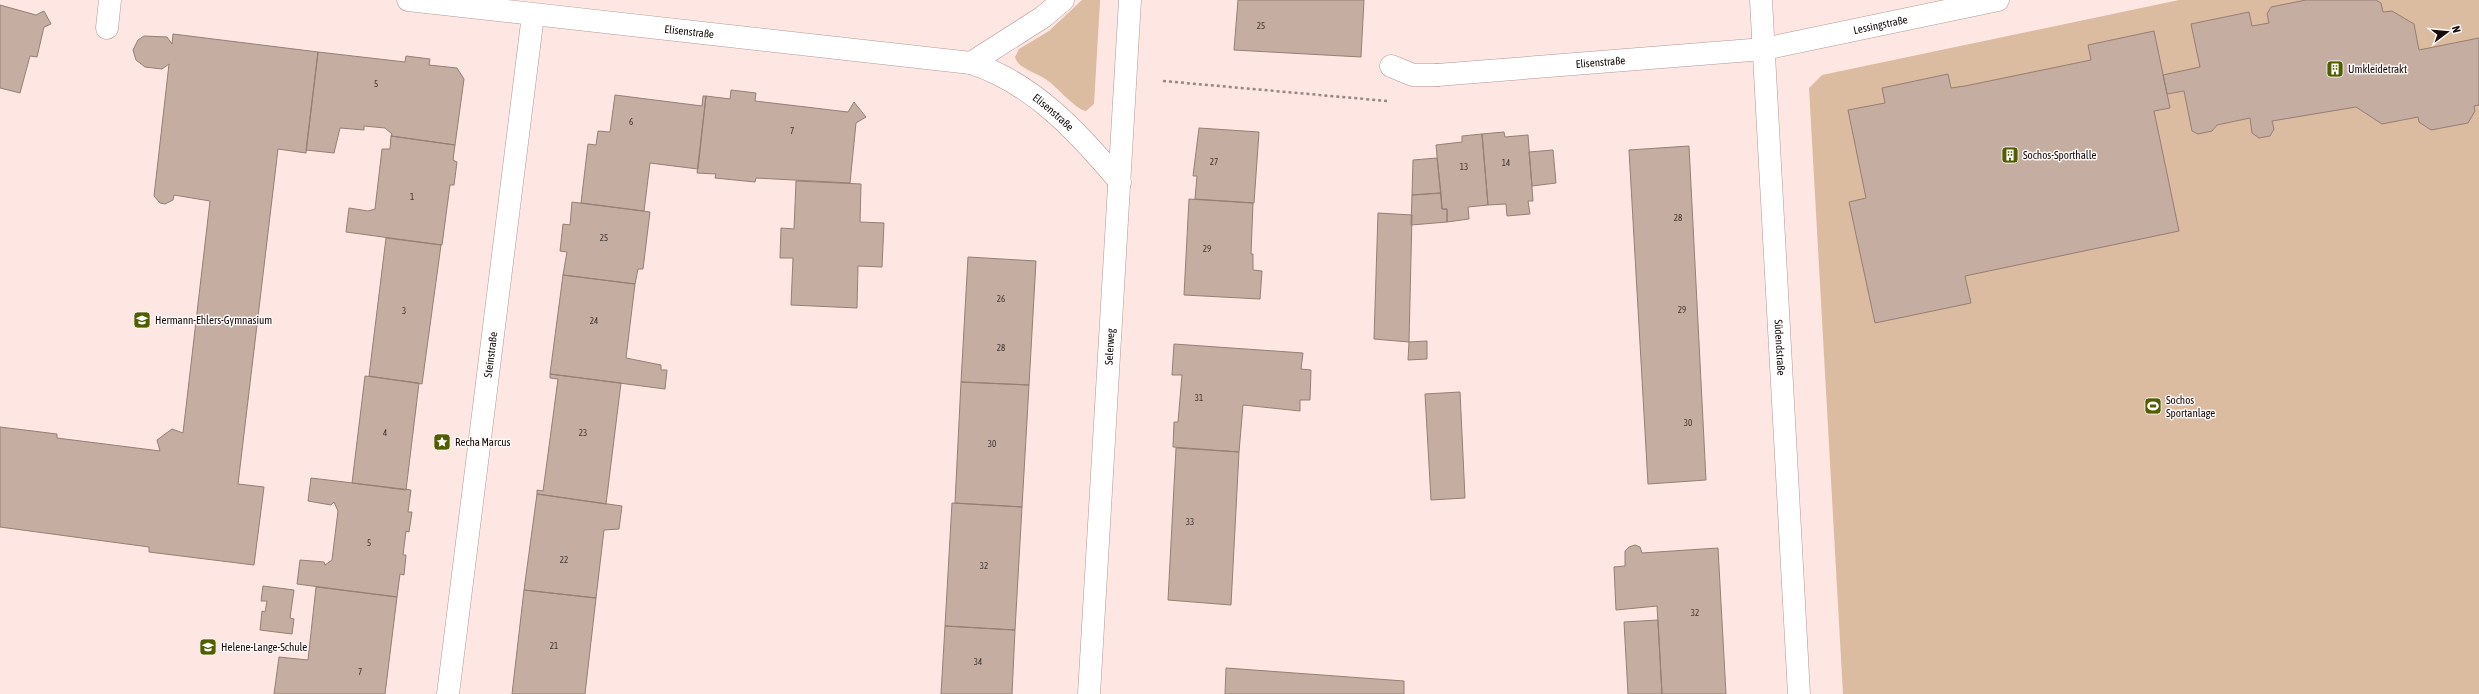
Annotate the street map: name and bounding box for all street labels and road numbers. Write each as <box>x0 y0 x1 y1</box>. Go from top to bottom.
street label: Lessingstraße <box>1852 13 1909 36</box>
street label: Elisenstraße <box>664 23 715 40</box>
street label: Elisenstraße <box>1575 54 1626 70</box>
street label: Elisenstraße <box>1031 91 1076 133</box>
street label: Südendstraße <box>1773 319 1788 376</box>
street label: Selerweg <box>1102 328 1117 365</box>
street label: Steinstraße <box>482 331 499 378</box>

